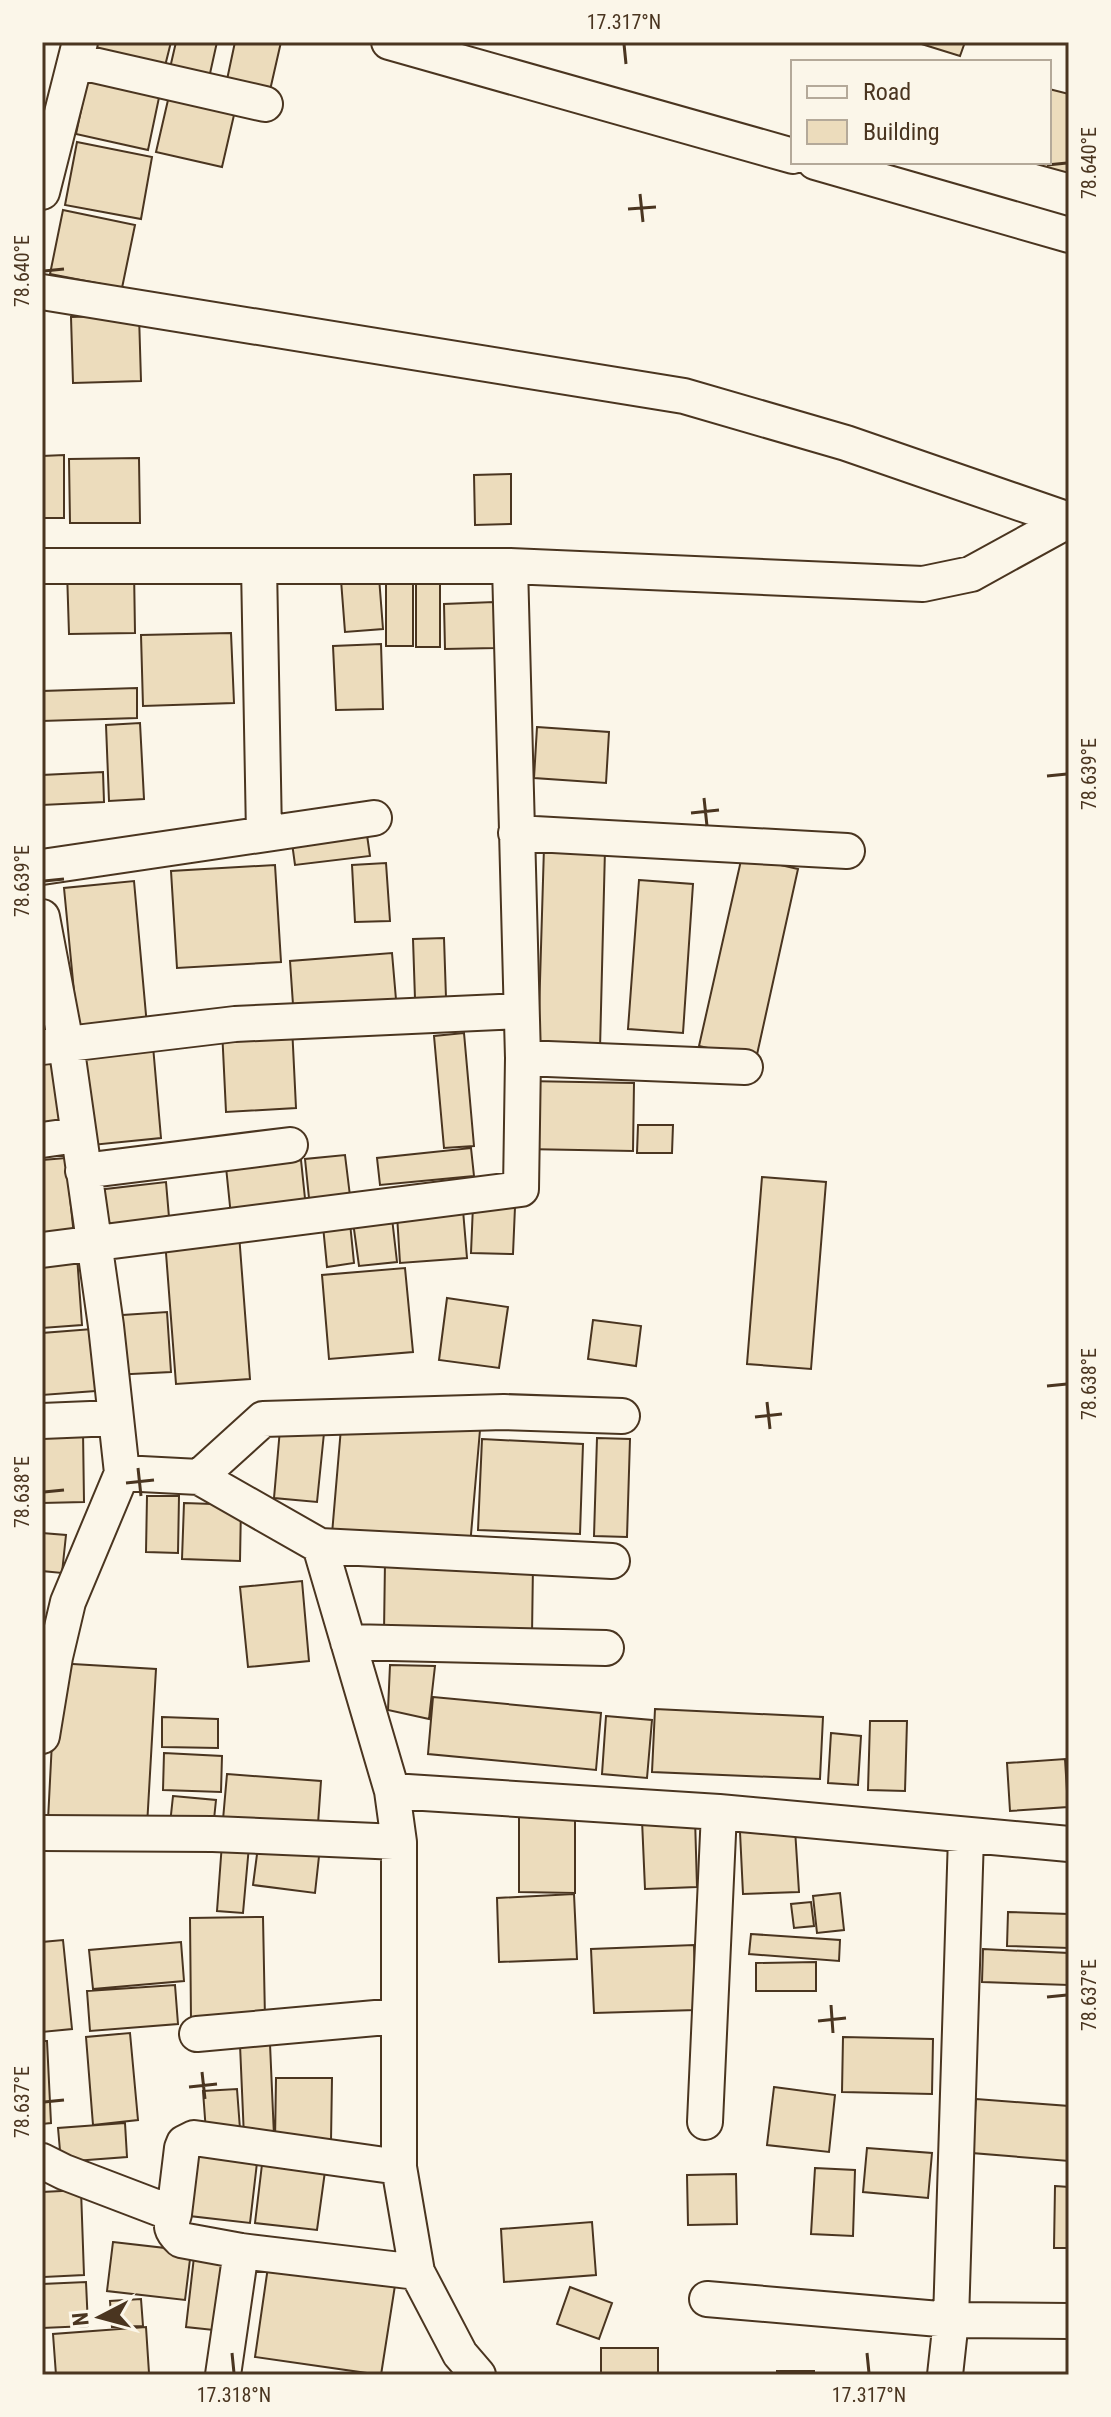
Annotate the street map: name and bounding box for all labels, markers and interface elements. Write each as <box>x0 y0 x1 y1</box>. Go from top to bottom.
text: 17.317°N <box>587 10 661 34</box>
legend <box>791 60 1051 164</box>
text: Road <box>863 78 911 106</box>
text: Building <box>863 118 940 146</box>
text: 78.640°E <box>1077 127 1101 199</box>
text: 78.640°E <box>10 235 34 307</box>
text: 78.639°E <box>1077 738 1101 810</box>
text: 78.639°E <box>10 845 34 917</box>
text: 78.638°E <box>1077 1348 1101 1420</box>
text: 78.638°E <box>10 1456 34 1528</box>
text: 78.637°E <box>1077 1959 1101 2031</box>
text: 78.637°E <box>10 2066 34 2138</box>
north arrow <box>60 2277 140 2357</box>
text: N <box>67 2311 94 2327</box>
text: 17.318°N <box>197 2383 271 2407</box>
text: 17.317°N <box>832 2383 906 2407</box>

